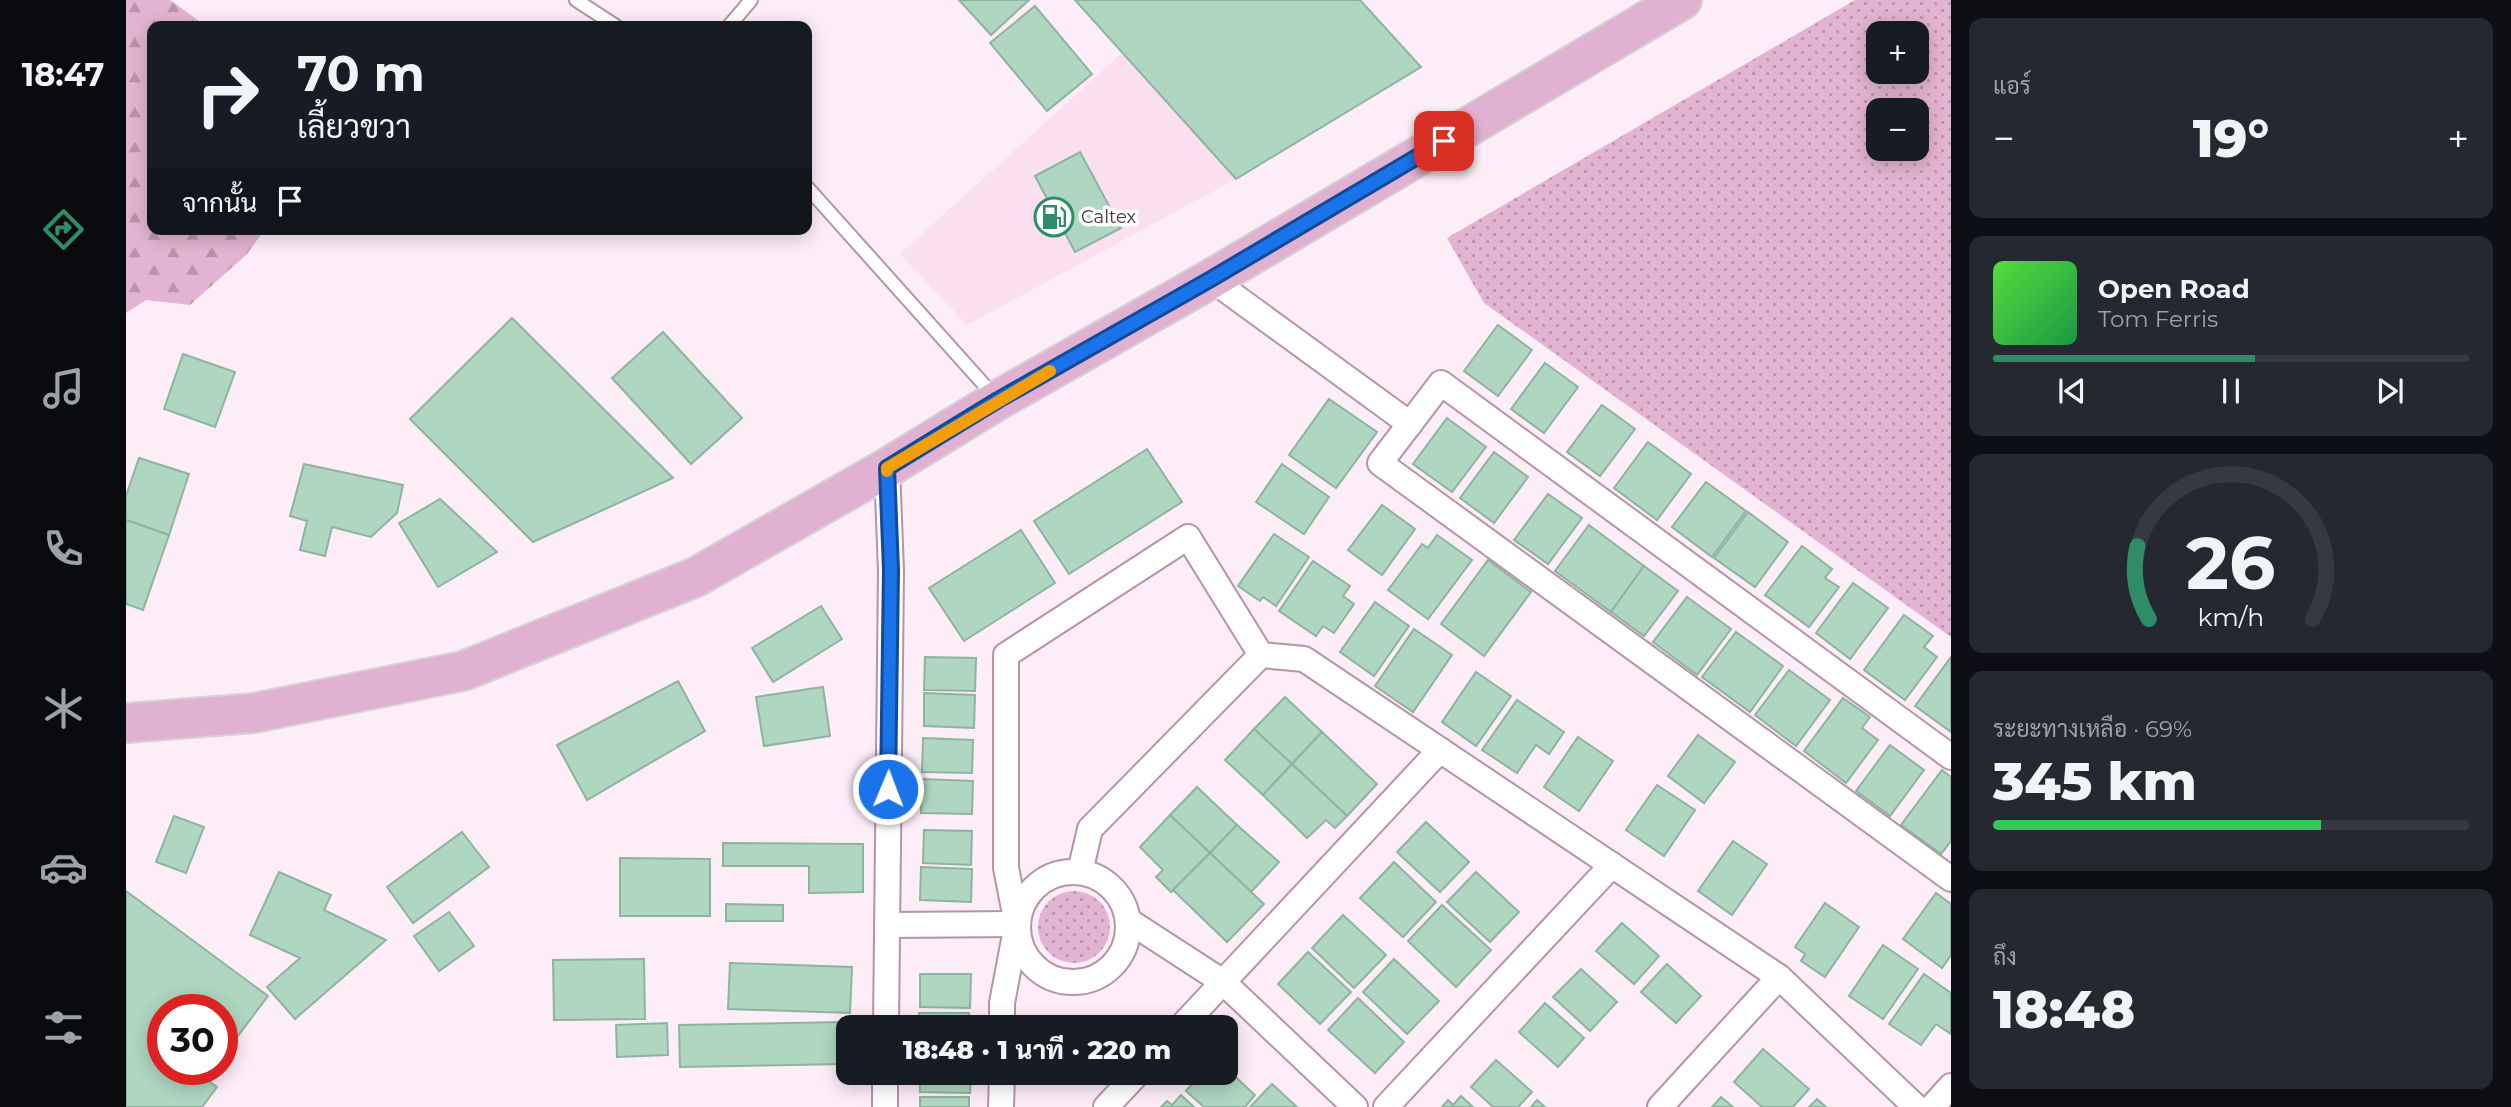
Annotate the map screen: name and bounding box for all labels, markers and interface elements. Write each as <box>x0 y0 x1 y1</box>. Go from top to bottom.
map controls <box>1866 21 1929 161</box>
button: + <box>1866 21 1929 84</box>
text: 70 m <box>297 44 425 103</box>
icon: right <box>182 49 273 140</box>
text: 18:47 <box>22 55 104 94</box>
text: แอร์ <box>1993 72 2031 100</box>
button: − <box>1866 98 1929 161</box>
text: เลี้ยวขวา <box>297 107 411 146</box>
text: 19° <box>2193 107 2269 170</box>
pin <box>1414 111 1474 171</box>
text: − <box>1993 115 2015 162</box>
text: + <box>2447 115 2469 162</box>
icon: arrive <box>1425 122 1463 160</box>
icon: arrive <box>271 182 309 220</box>
text: จากนั้น <box>182 187 257 219</box>
fuel station icon: Caltex <box>1033 196 1075 238</box>
icon: directions <box>39 205 88 254</box>
place label: Caltex <box>1081 206 1136 228</box>
text: Open Road <box>2098 273 2250 305</box>
text: Tom Ferris <box>2098 305 2218 333</box>
icon: music <box>39 364 88 413</box>
icon: previous <box>2053 372 2091 410</box>
icon: pause <box>2212 372 2250 410</box>
icon: next <box>2371 372 2409 410</box>
text: 26 <box>2186 520 2276 608</box>
icon: phone <box>39 524 88 573</box>
text: km/h <box>2198 602 2264 632</box>
icon: climate <box>39 684 88 733</box>
text: ระยะทางเหลือ · 69% <box>1993 715 2192 743</box>
text: 345 km <box>1993 750 2197 813</box>
position arrow <box>851 752 925 826</box>
icon: car <box>39 843 88 892</box>
text: ถึง <box>1993 943 2017 971</box>
text: 18:48 <box>1993 978 2135 1041</box>
speed limit sign: 30 <box>147 994 238 1085</box>
icon: filters <box>39 1003 88 1052</box>
text: 18:48 · 1 นาที · 220 m <box>903 1034 1171 1066</box>

